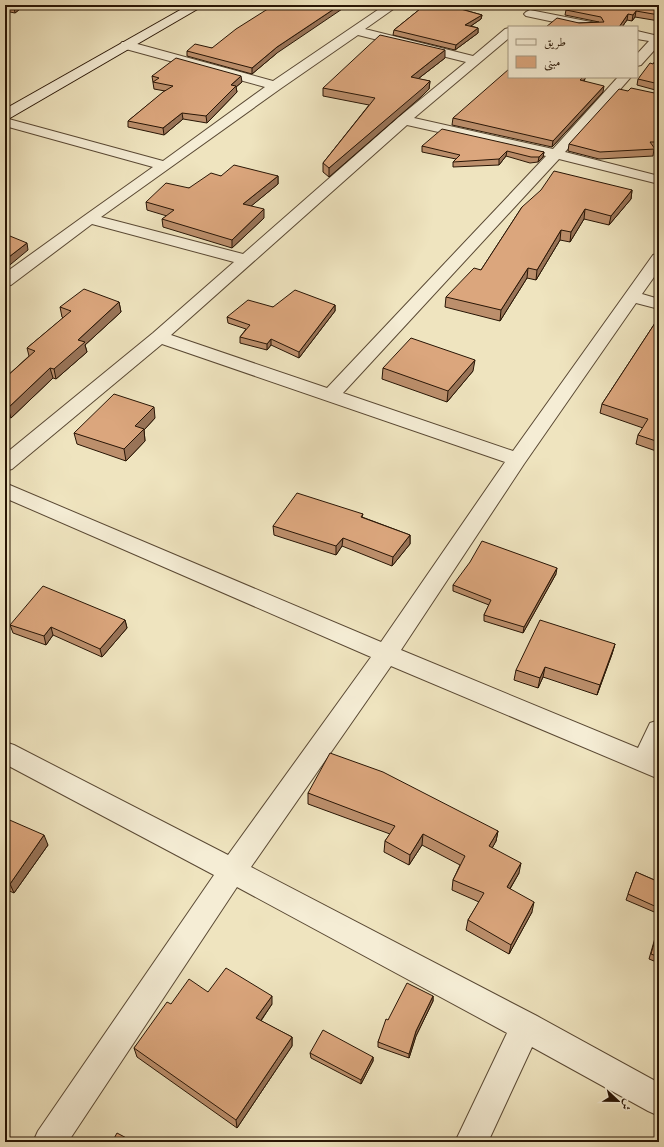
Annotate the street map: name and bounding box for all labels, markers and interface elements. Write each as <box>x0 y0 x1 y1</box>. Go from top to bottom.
legend <box>508 26 638 78</box>
text: طريق <box>544 34 566 50</box>
text: مبنى <box>544 54 560 71</box>
north arrow <box>598 1081 638 1121</box>
text: ش <box>619 1097 636 1113</box>

